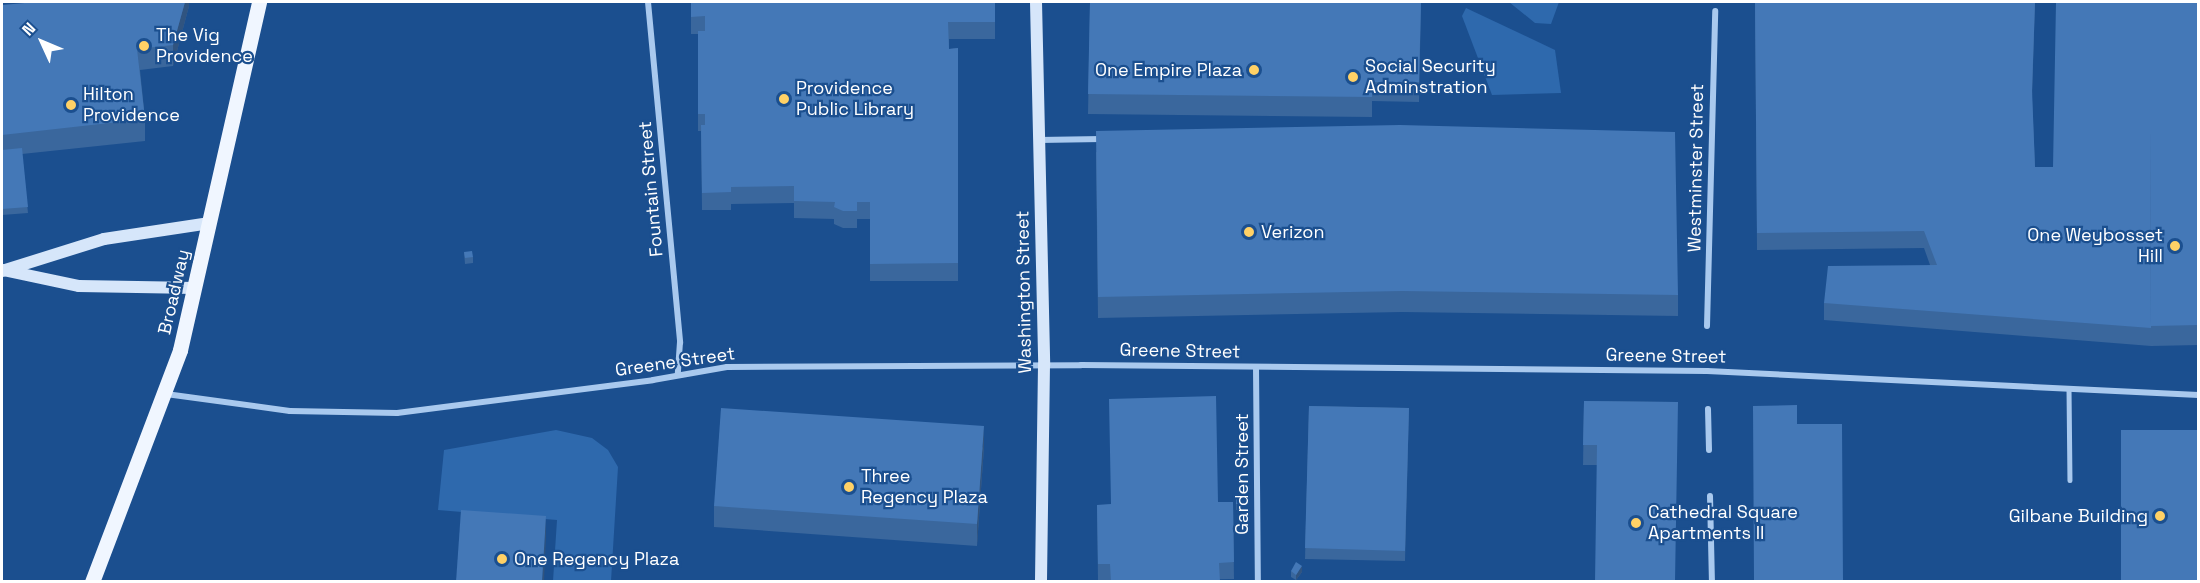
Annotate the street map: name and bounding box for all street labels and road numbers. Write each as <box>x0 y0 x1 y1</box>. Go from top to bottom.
street label: Westminster Street <box>1684 83 1708 253</box>
street label: Fountain Street <box>634 120 668 258</box>
street label: Washington Street <box>1012 210 1036 374</box>
street label: Broadway <box>154 247 194 337</box>
street label: Greene Street <box>1119 339 1241 363</box>
street label: Greene Street <box>614 343 736 381</box>
street label: Greene Street <box>1605 344 1727 368</box>
street label: Garden Street <box>1231 413 1253 535</box>

